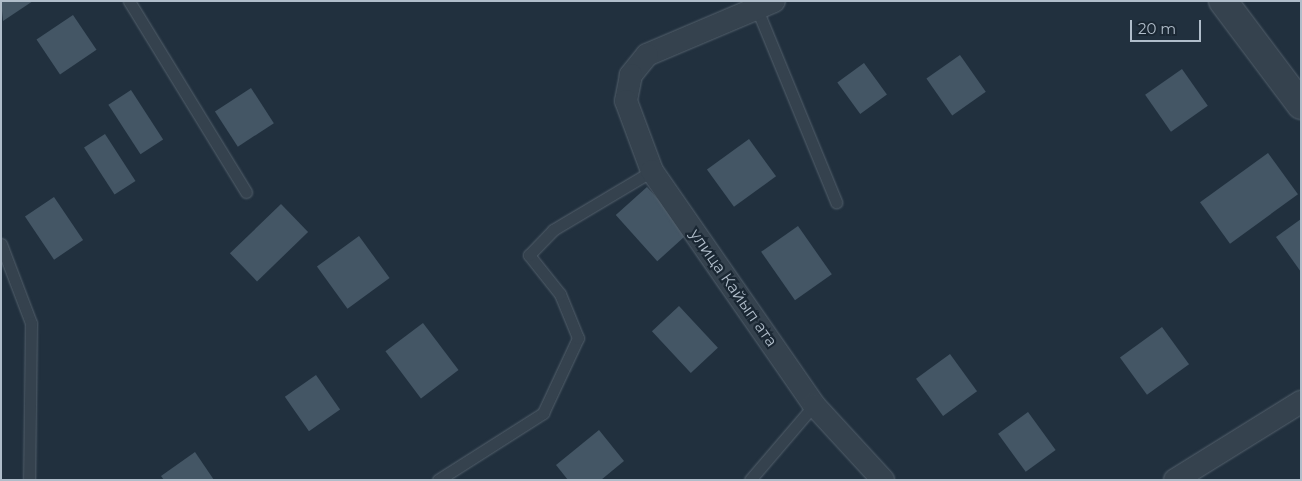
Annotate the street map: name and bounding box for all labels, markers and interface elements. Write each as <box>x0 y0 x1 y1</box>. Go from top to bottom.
scale bar <box>1132 10 1203 42</box>
text: 20 m <box>1138 19 1176 38</box>
street label: улица Кайып ата <box>685 225 781 351</box>

